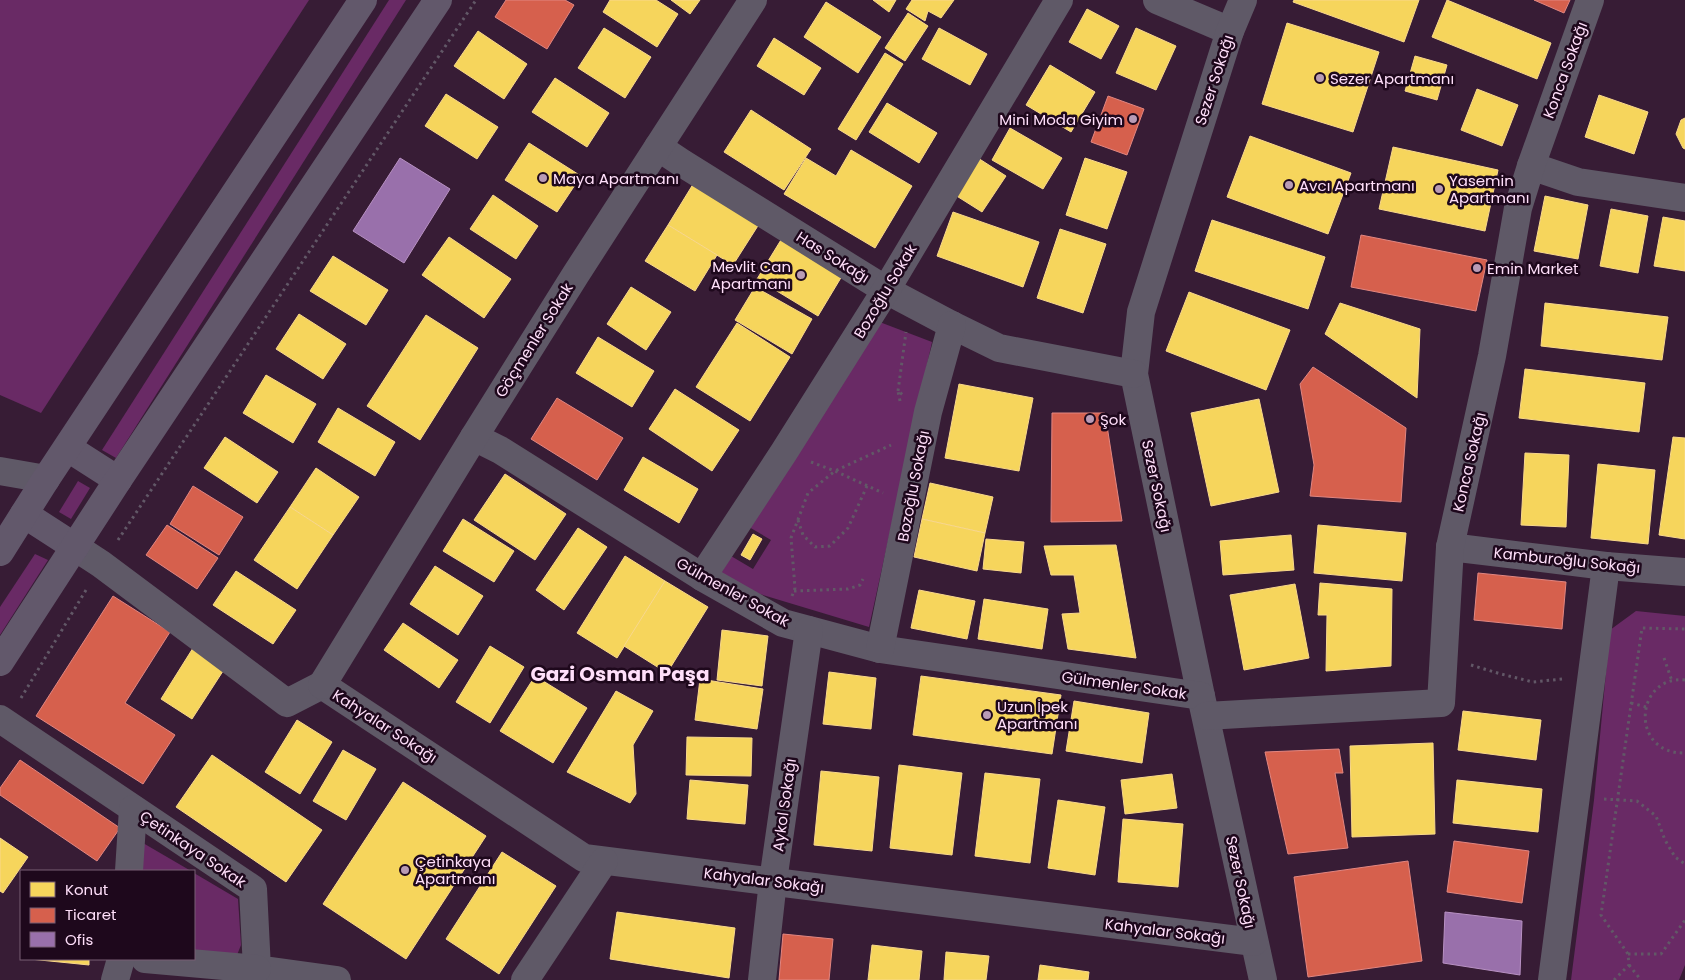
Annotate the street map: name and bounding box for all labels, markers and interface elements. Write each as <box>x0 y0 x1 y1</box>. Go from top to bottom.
street label: Konca Sokağı <box>1538 19 1592 121</box>
street label: Sezer Sokağı <box>1189 32 1239 128</box>
place label: Sezer Apartmanı <box>1330 68 1454 89</box>
marker: Sezer Apartmanı <box>1314 72 1326 84</box>
place label: Mini Moda Giyim <box>999 109 1123 130</box>
marker: Mini Moda Giyim <box>1127 113 1139 125</box>
place label: Maya Apartmanı <box>553 168 679 189</box>
place label: Yasemin Apartmanı <box>1449 170 1529 208</box>
marker: Maya Apartmanı <box>537 172 549 184</box>
place label: Avcı Apartmanı <box>1299 175 1415 196</box>
marker: Avcı Apartmanı <box>1283 179 1295 191</box>
marker: Yasemin Apartmanı <box>1433 183 1445 195</box>
street label: Has Sokağı <box>792 226 874 288</box>
street label: Bozoğlu Sokak <box>849 240 922 342</box>
place label: Mevlit Can Apartmanı <box>711 256 791 294</box>
place label: Emin Market <box>1487 258 1579 279</box>
marker: Emin Market <box>1471 262 1483 274</box>
marker: Mevlit Can Apartmanı <box>795 269 807 281</box>
street label: Göçmenler Sokak <box>490 279 578 401</box>
place label: Şok <box>1100 409 1126 430</box>
street label: Konca Sokağı <box>1447 410 1491 514</box>
marker: Şok <box>1084 413 1096 425</box>
street label: Bozoğlu Sokağı <box>892 429 934 543</box>
street label: Sezer Sokağı <box>1137 438 1177 534</box>
street label: Kamburoğlu Sokağı <box>1493 542 1641 578</box>
street label: Gülmenler Sokak <box>673 552 793 632</box>
district label: Gazi Osman Paşa <box>530 660 710 688</box>
street label: Gülmenler Sokak <box>1060 666 1188 704</box>
street label: Kahyalar Sokağı <box>329 684 441 768</box>
place label: Uzun İpek Apartmanı <box>997 696 1077 734</box>
marker: Uzun İpek Apartmanı <box>981 709 993 721</box>
street label: Aykol Sokağı <box>767 757 801 853</box>
street label: Çetinkaya Sokak <box>136 806 251 893</box>
street label: Sezer Sokağı <box>1221 834 1261 930</box>
place label: Çetinkaya Apartmanı <box>415 851 495 889</box>
street label: Kahyalar Sokağı <box>703 862 825 898</box>
marker: Çetinkaya Apartmanı <box>399 864 411 876</box>
legend <box>20 870 195 960</box>
text: Konut <box>65 879 108 900</box>
text: Ticaret <box>65 904 116 925</box>
street label: Kahyalar Sokağı <box>1104 913 1226 949</box>
text: Ofis <box>65 929 93 950</box>

